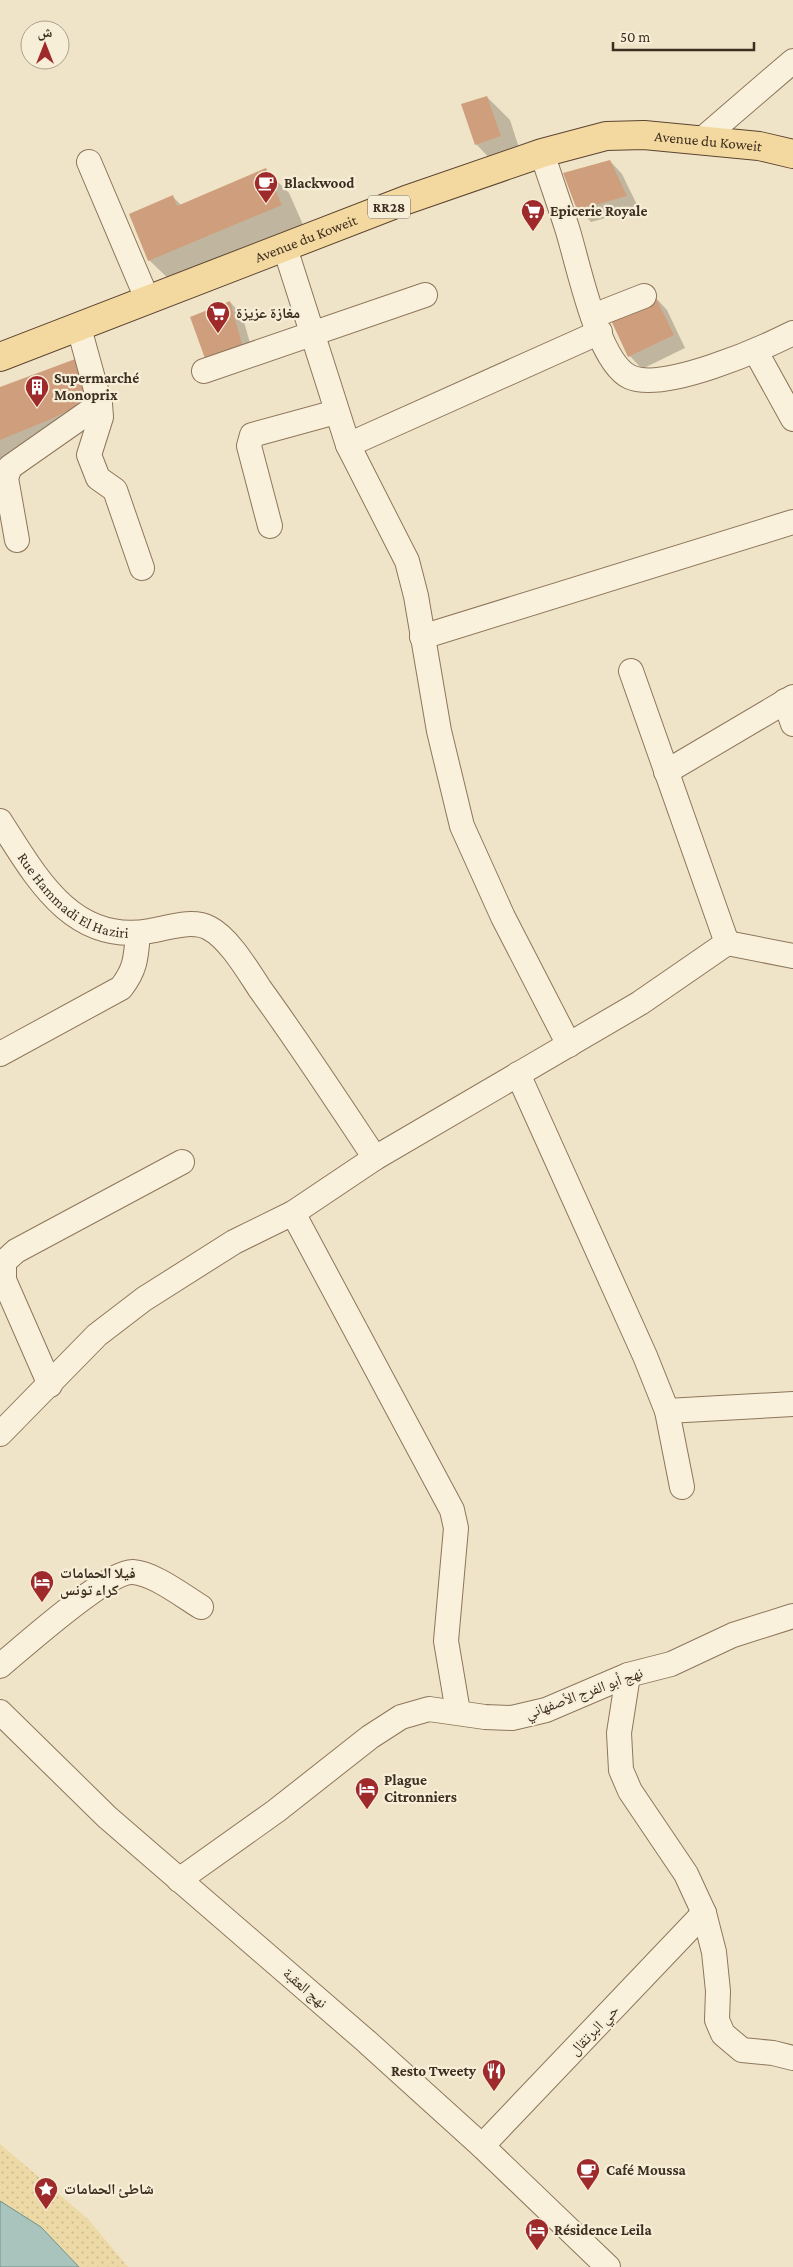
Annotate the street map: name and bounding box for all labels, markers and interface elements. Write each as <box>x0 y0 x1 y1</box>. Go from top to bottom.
north arrow <box>20 20 70 70</box>
scale bar <box>613 20 754 52</box>
text: ش <box>38 24 53 41</box>
text: 50 m <box>620 29 650 45</box>
street label: Avenue du Koweit <box>654 128 765 155</box>
cafe icon: Blackwood <box>253 170 279 204</box>
place label: Blackwood <box>284 175 355 191</box>
road number: RR28 <box>368 196 410 218</box>
supermarket icon: Epicerie Royale <box>520 198 546 232</box>
place label: Epicerie Royale <box>550 203 647 219</box>
street label: Avenue du Koweit <box>253 211 360 266</box>
supermarket icon: مغازة عزيزة <box>205 300 231 334</box>
place label: مغازة عزيزة <box>236 305 300 321</box>
place label: Supermarché Monoprix <box>54 370 139 403</box>
building icon: Supermarché Monoprix <box>24 374 50 408</box>
street label: Rue Hammadi El Haziri <box>14 850 129 941</box>
place label: فيلا الحمامات كراء تونس <box>60 1565 136 1599</box>
hotel icon: فيلا الحمامات كراء تونس <box>29 1569 55 1603</box>
street label: نهج أبو الفرج الأصفهاني <box>523 1664 646 1725</box>
place label: Plague Citronniers <box>384 1772 457 1805</box>
hotel icon: Plague Citronniers <box>354 1776 380 1810</box>
street label: نهج العقبة <box>279 1965 330 2013</box>
street label: حي البرتقال <box>566 2001 625 2061</box>
restaurant icon: Resto Tweety <box>481 2058 507 2092</box>
place label: Resto Tweety <box>391 2063 477 2079</box>
cafe icon: Café Moussa <box>575 2157 601 2191</box>
place label: Café Moussa <box>606 2162 687 2178</box>
place icon: شاطئ الحمامات <box>33 2176 59 2210</box>
place label: شاطئ الحمامات <box>64 2181 154 2198</box>
hotel icon: Résidence Leila <box>524 2217 550 2251</box>
place label: Résidence Leila <box>554 2222 652 2238</box>

